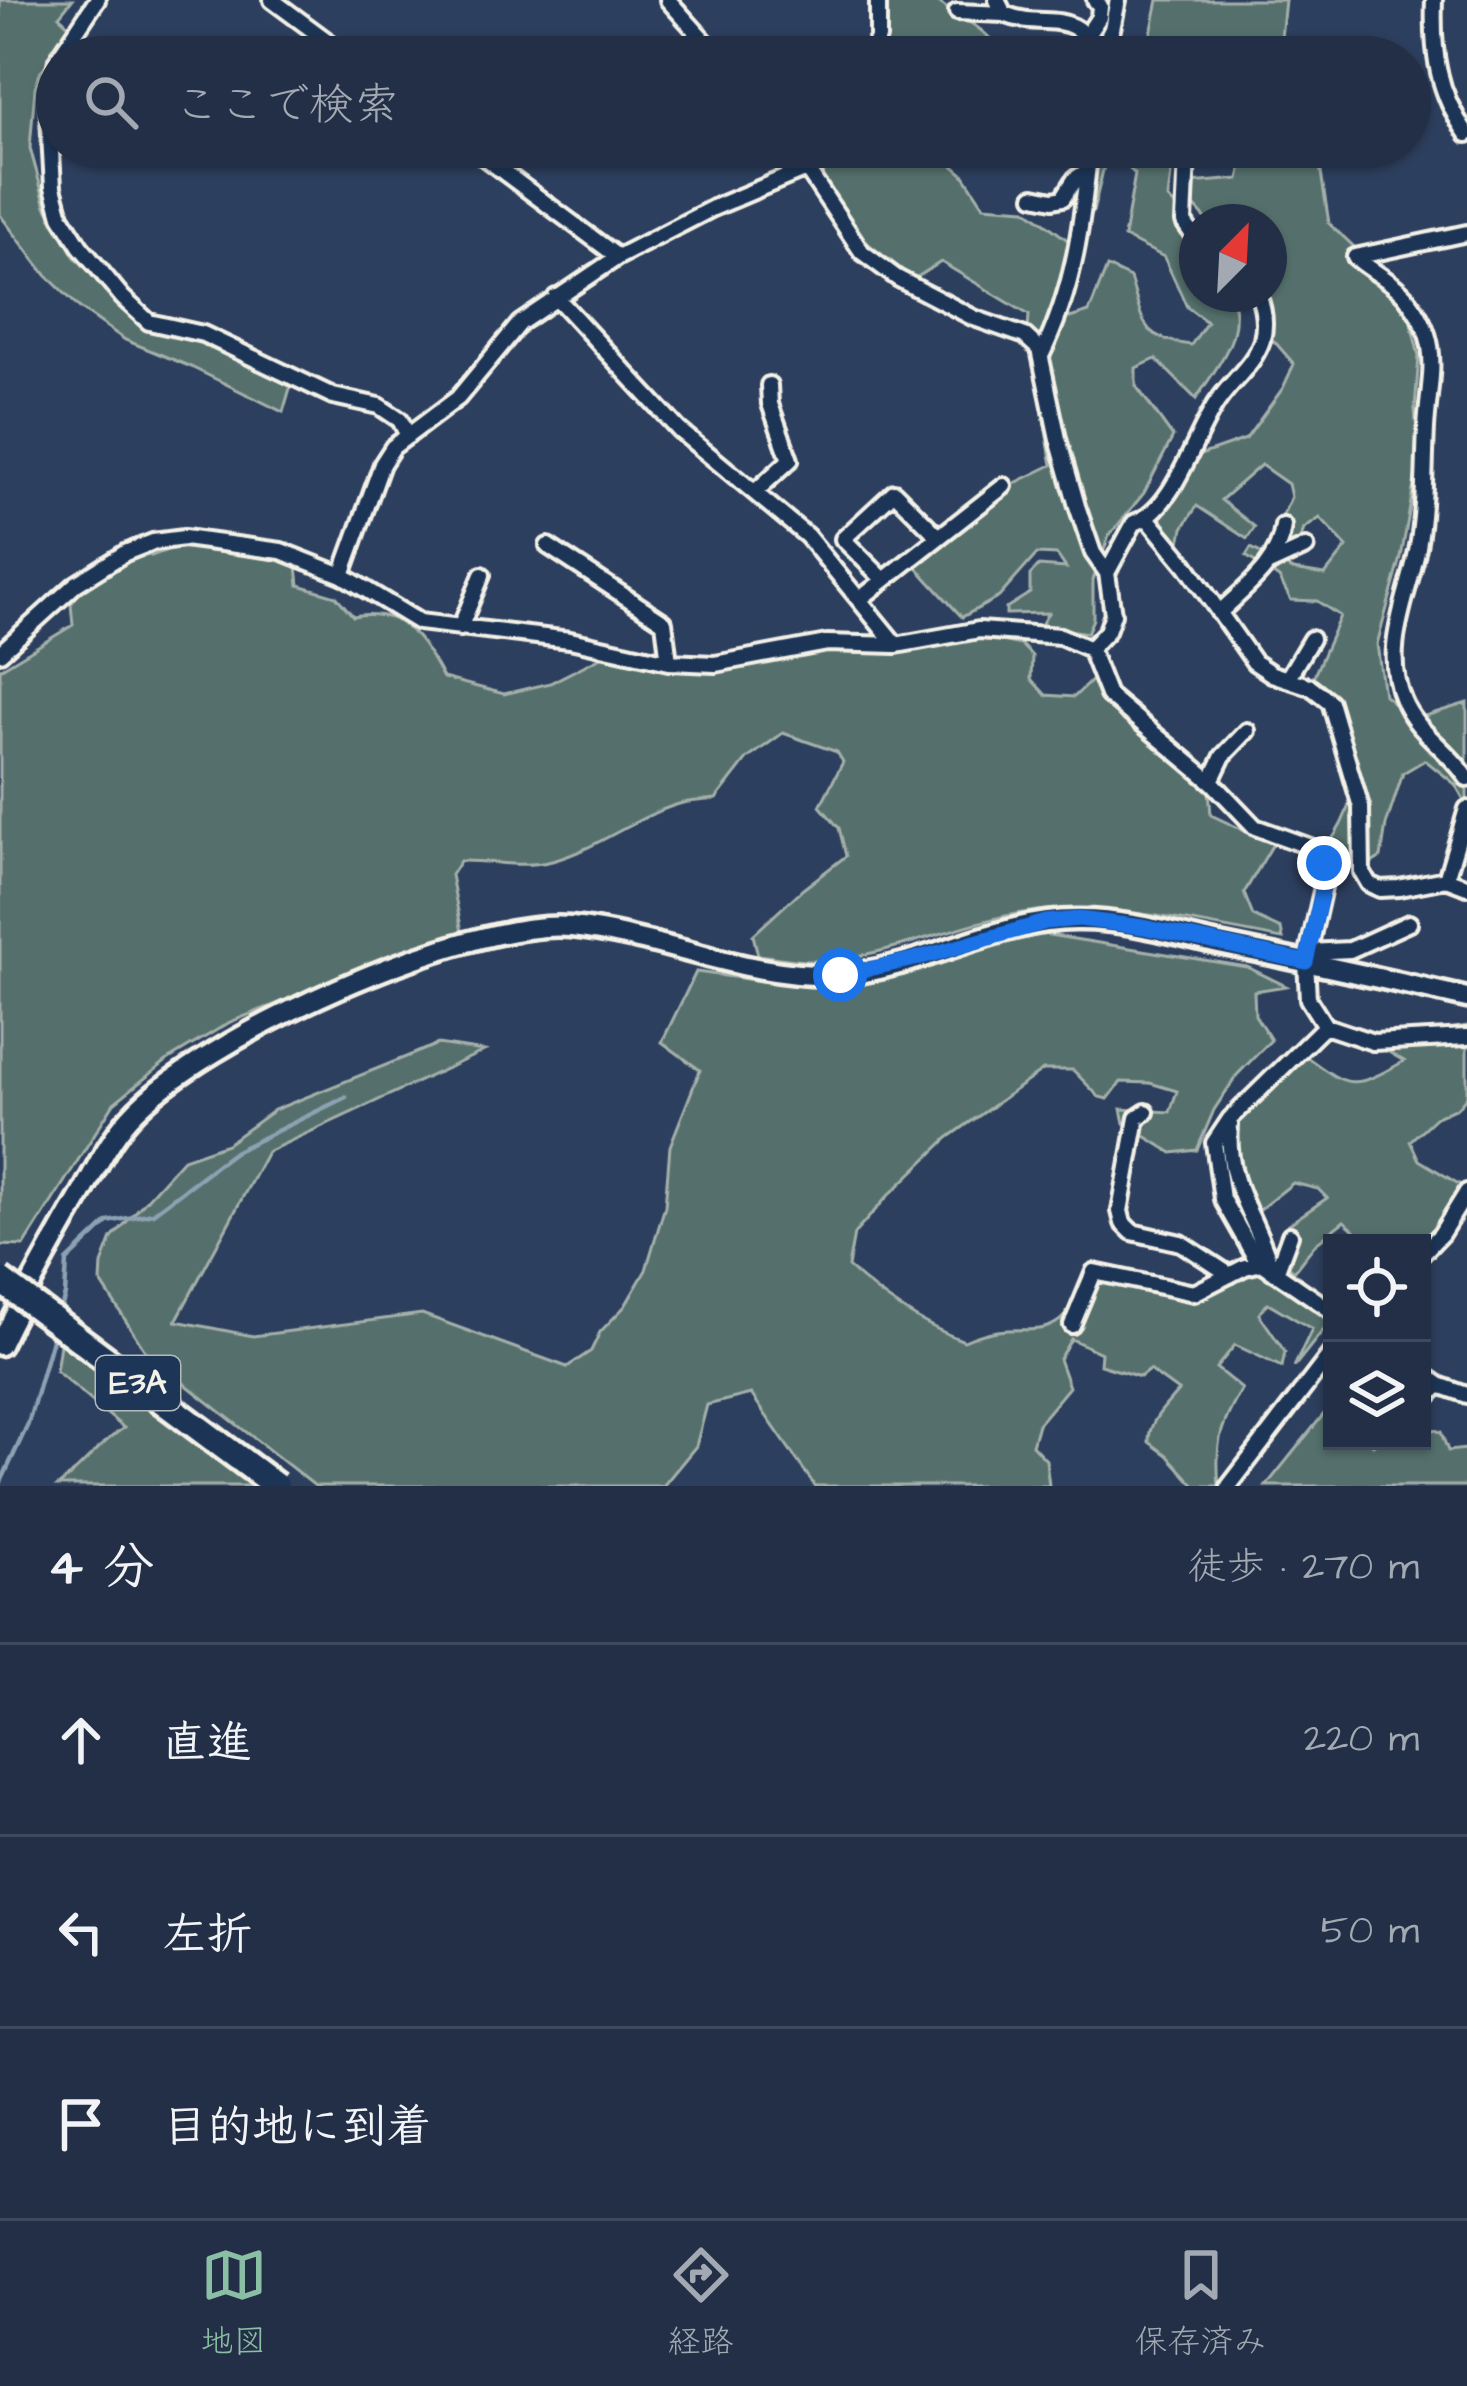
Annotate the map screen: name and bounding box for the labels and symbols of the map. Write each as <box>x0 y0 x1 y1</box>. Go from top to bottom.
north arrow <box>1179 204 1287 312</box>
route end <box>1297 836 1351 890</box>
route start <box>813 948 867 1002</box>
road number: E3A <box>96 1356 180 1410</box>

